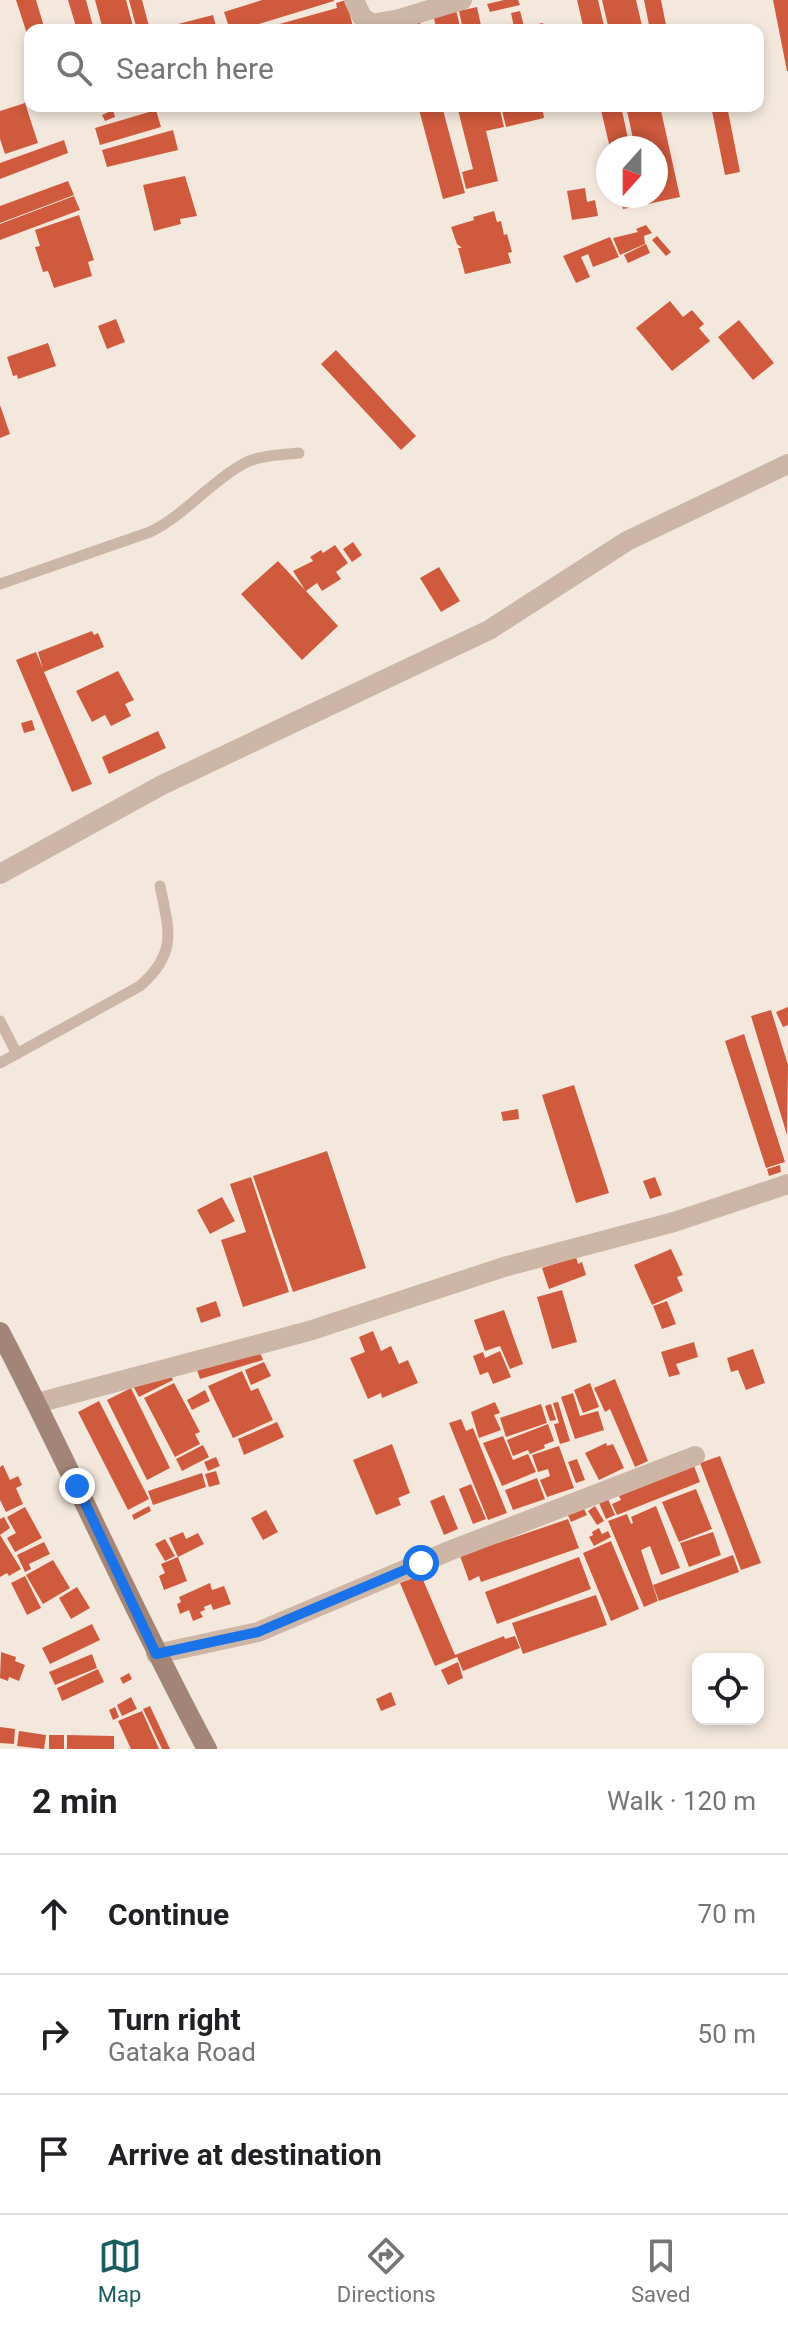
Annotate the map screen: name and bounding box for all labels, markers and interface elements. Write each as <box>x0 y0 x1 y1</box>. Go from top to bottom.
search box <box>24 24 764 112</box>
icon: search <box>52 46 96 90</box>
text: Search here <box>116 51 274 86</box>
north arrow <box>596 136 668 208</box>
route end <box>59 1468 95 1504</box>
route start <box>403 1545 439 1581</box>
map controls <box>692 1653 764 1725</box>
button: locate <box>692 1653 764 1725</box>
text: 2 min <box>32 1781 117 1821</box>
text: Walk · 120 m <box>607 1786 756 1816</box>
icon: ahead <box>32 1892 76 1936</box>
text: Continue <box>108 1897 229 1932</box>
text: 70 m <box>698 1899 756 1929</box>
text: Turn right <box>108 2002 241 2037</box>
icon: right <box>32 2012 76 2056</box>
text: 50 m <box>698 2019 756 2049</box>
text: Gataka Road <box>108 2037 256 2067</box>
icon: arrive <box>32 2132 76 2176</box>
text: Arrive at destination <box>108 2137 382 2172</box>
tab: Map <box>98 2234 142 2307</box>
tab: Directions <box>337 2234 436 2307</box>
tab: Saved <box>631 2234 690 2307</box>

